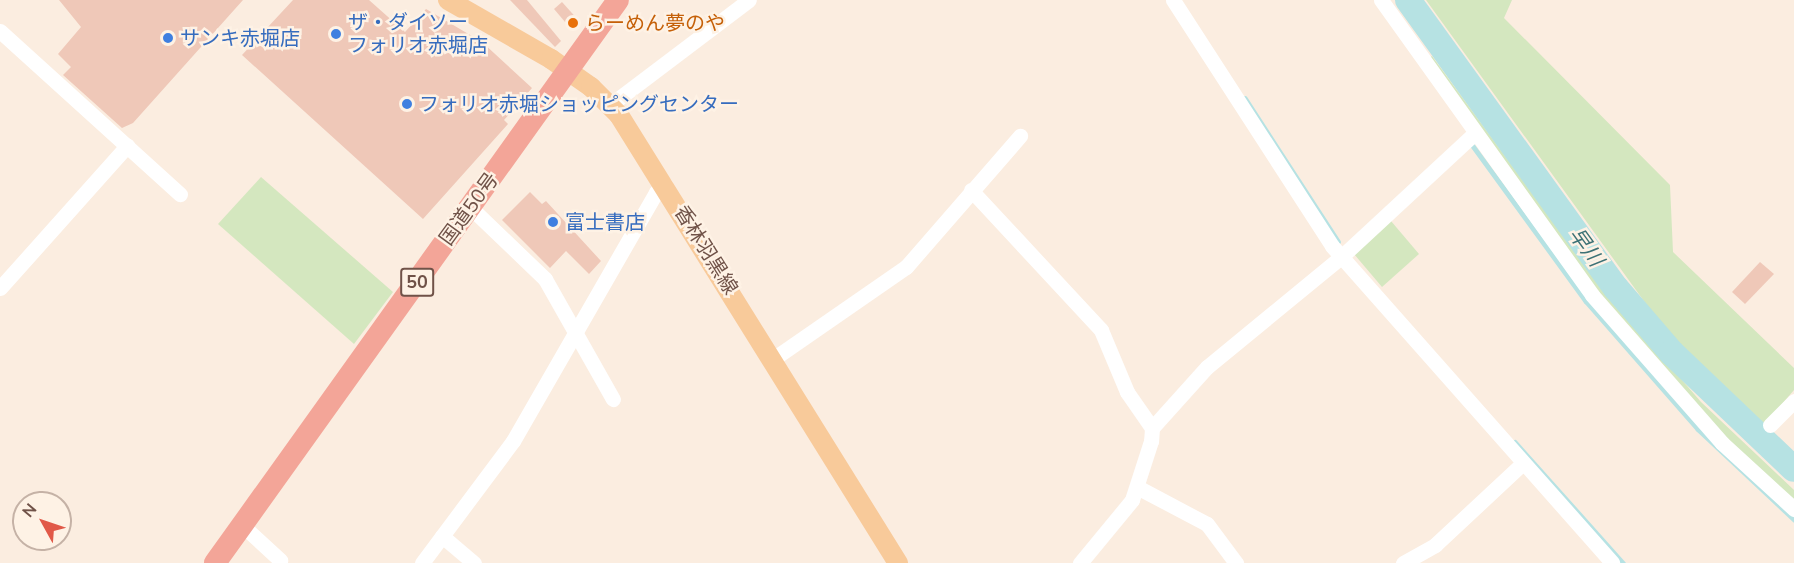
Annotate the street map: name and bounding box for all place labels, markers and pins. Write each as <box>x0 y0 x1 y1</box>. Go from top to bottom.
place label: ザ・ダイソー フォリオ赤堀店 <box>348 11 488 58</box>
place label: らーめん夢のや <box>585 11 725 35</box>
marker: らーめん夢のや <box>566 16 580 30</box>
place label: サンキ赤堀店 <box>180 26 300 50</box>
marker: ザ・ダイソー フォリオ赤堀店 <box>329 27 343 41</box>
marker: サンキ赤堀店 <box>161 31 175 45</box>
place label: フォリオ赤堀ショッピングセンター <box>419 92 739 116</box>
marker: フォリオ赤堀ショッピングセンター <box>400 97 414 111</box>
place label: 富士書店 <box>565 210 645 234</box>
marker: 富士書店 <box>546 215 560 229</box>

